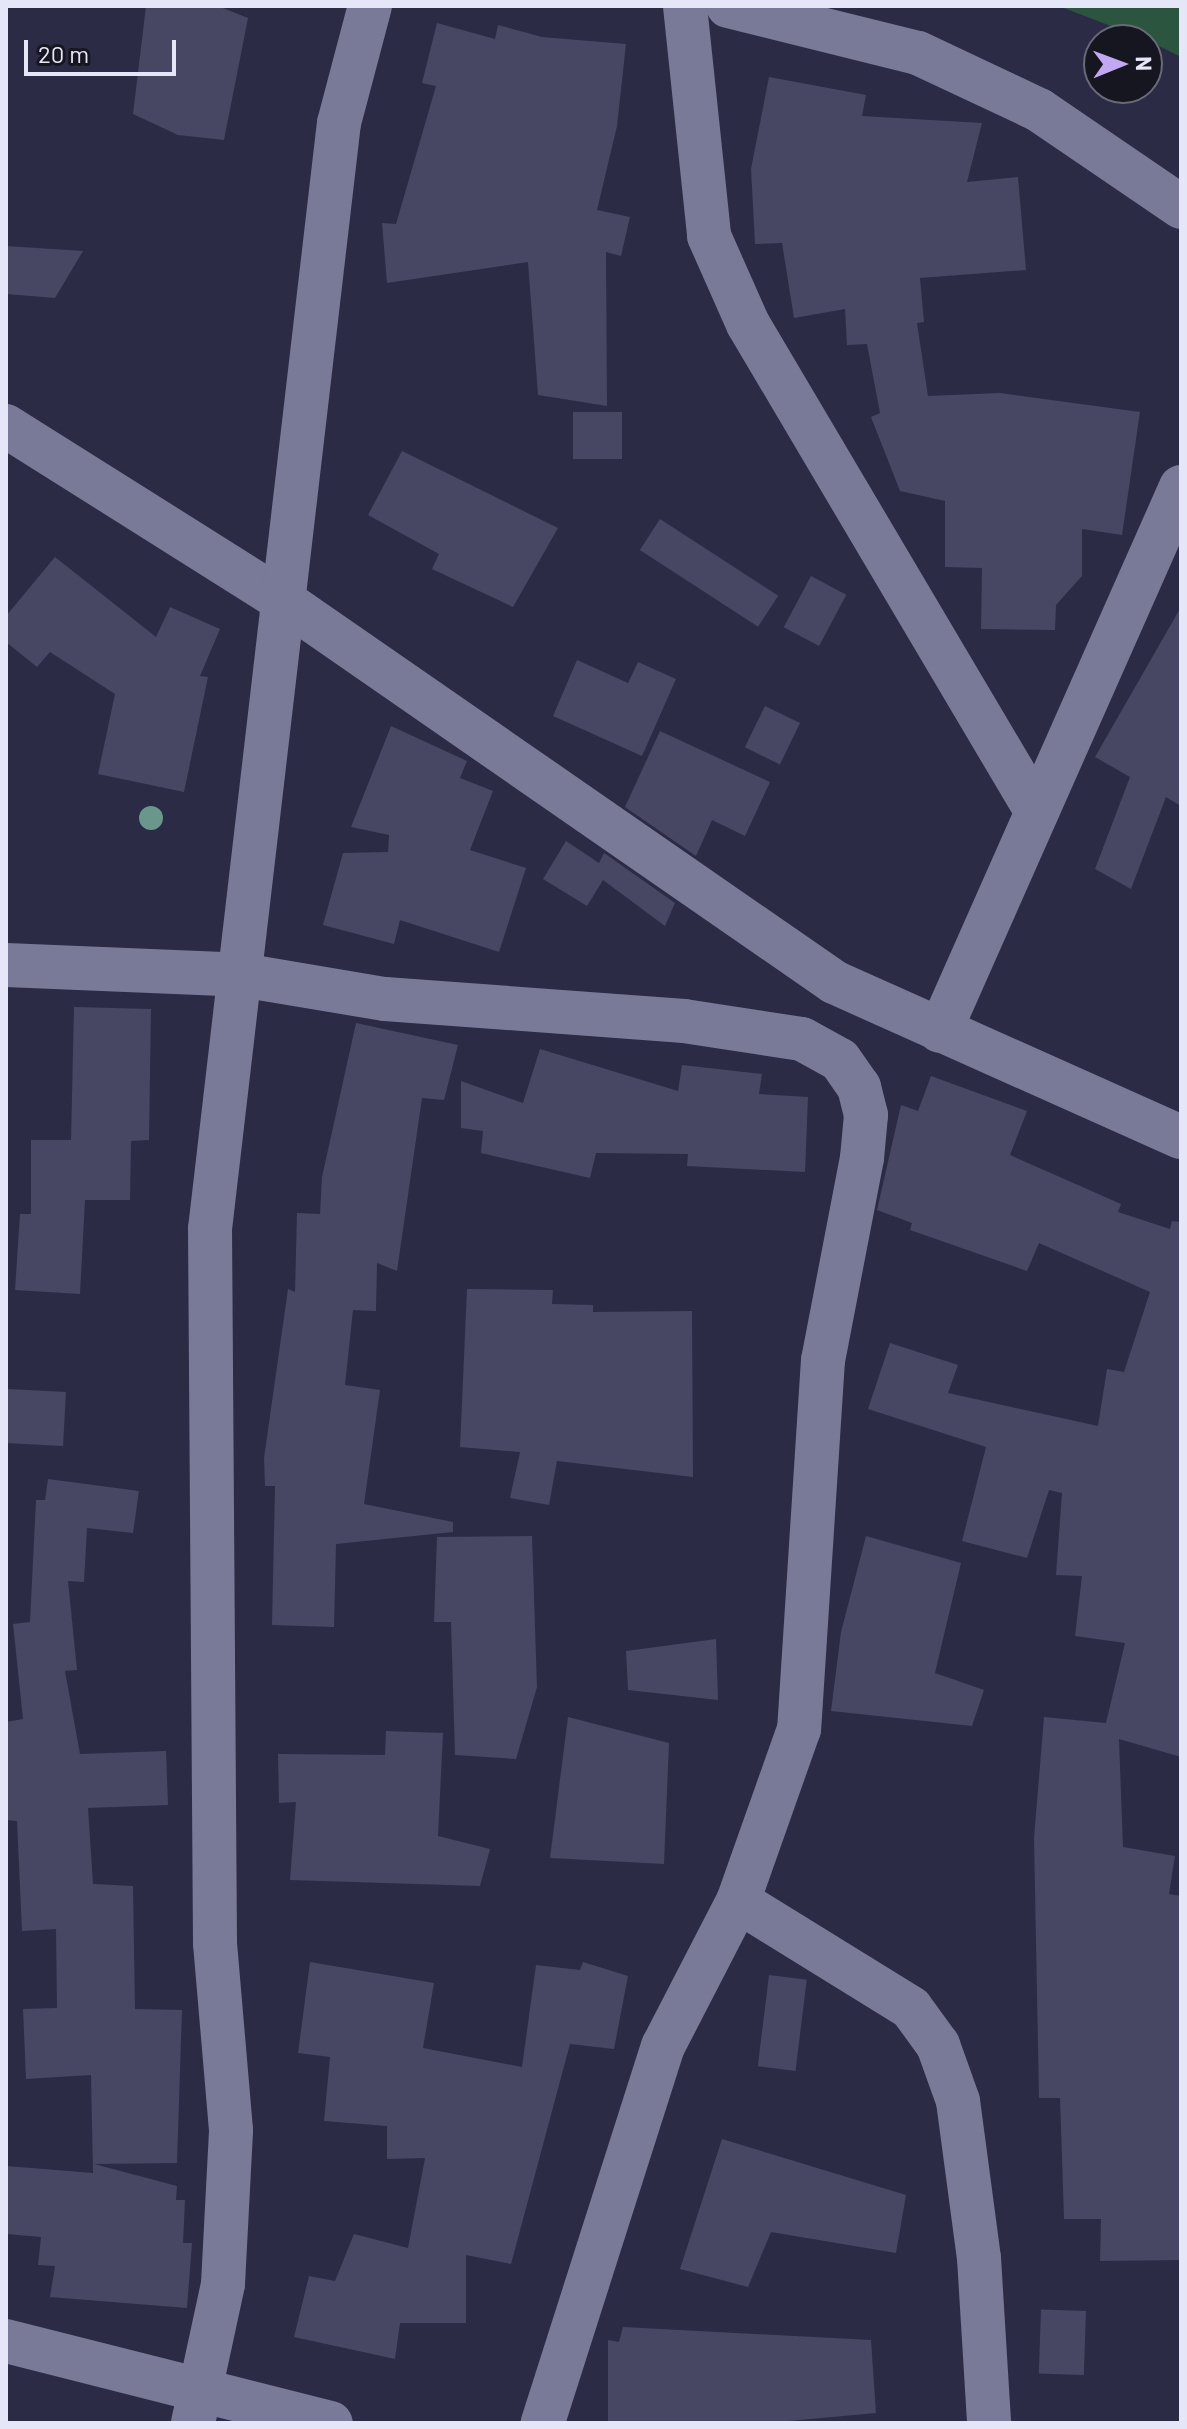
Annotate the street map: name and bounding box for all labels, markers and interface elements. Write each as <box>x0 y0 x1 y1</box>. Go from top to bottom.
scale bar <box>28 24 180 74</box>
north arrow <box>1083 24 1163 104</box>
text: 20 m <box>38 39 89 68</box>
text: N <box>1132 56 1158 71</box>

